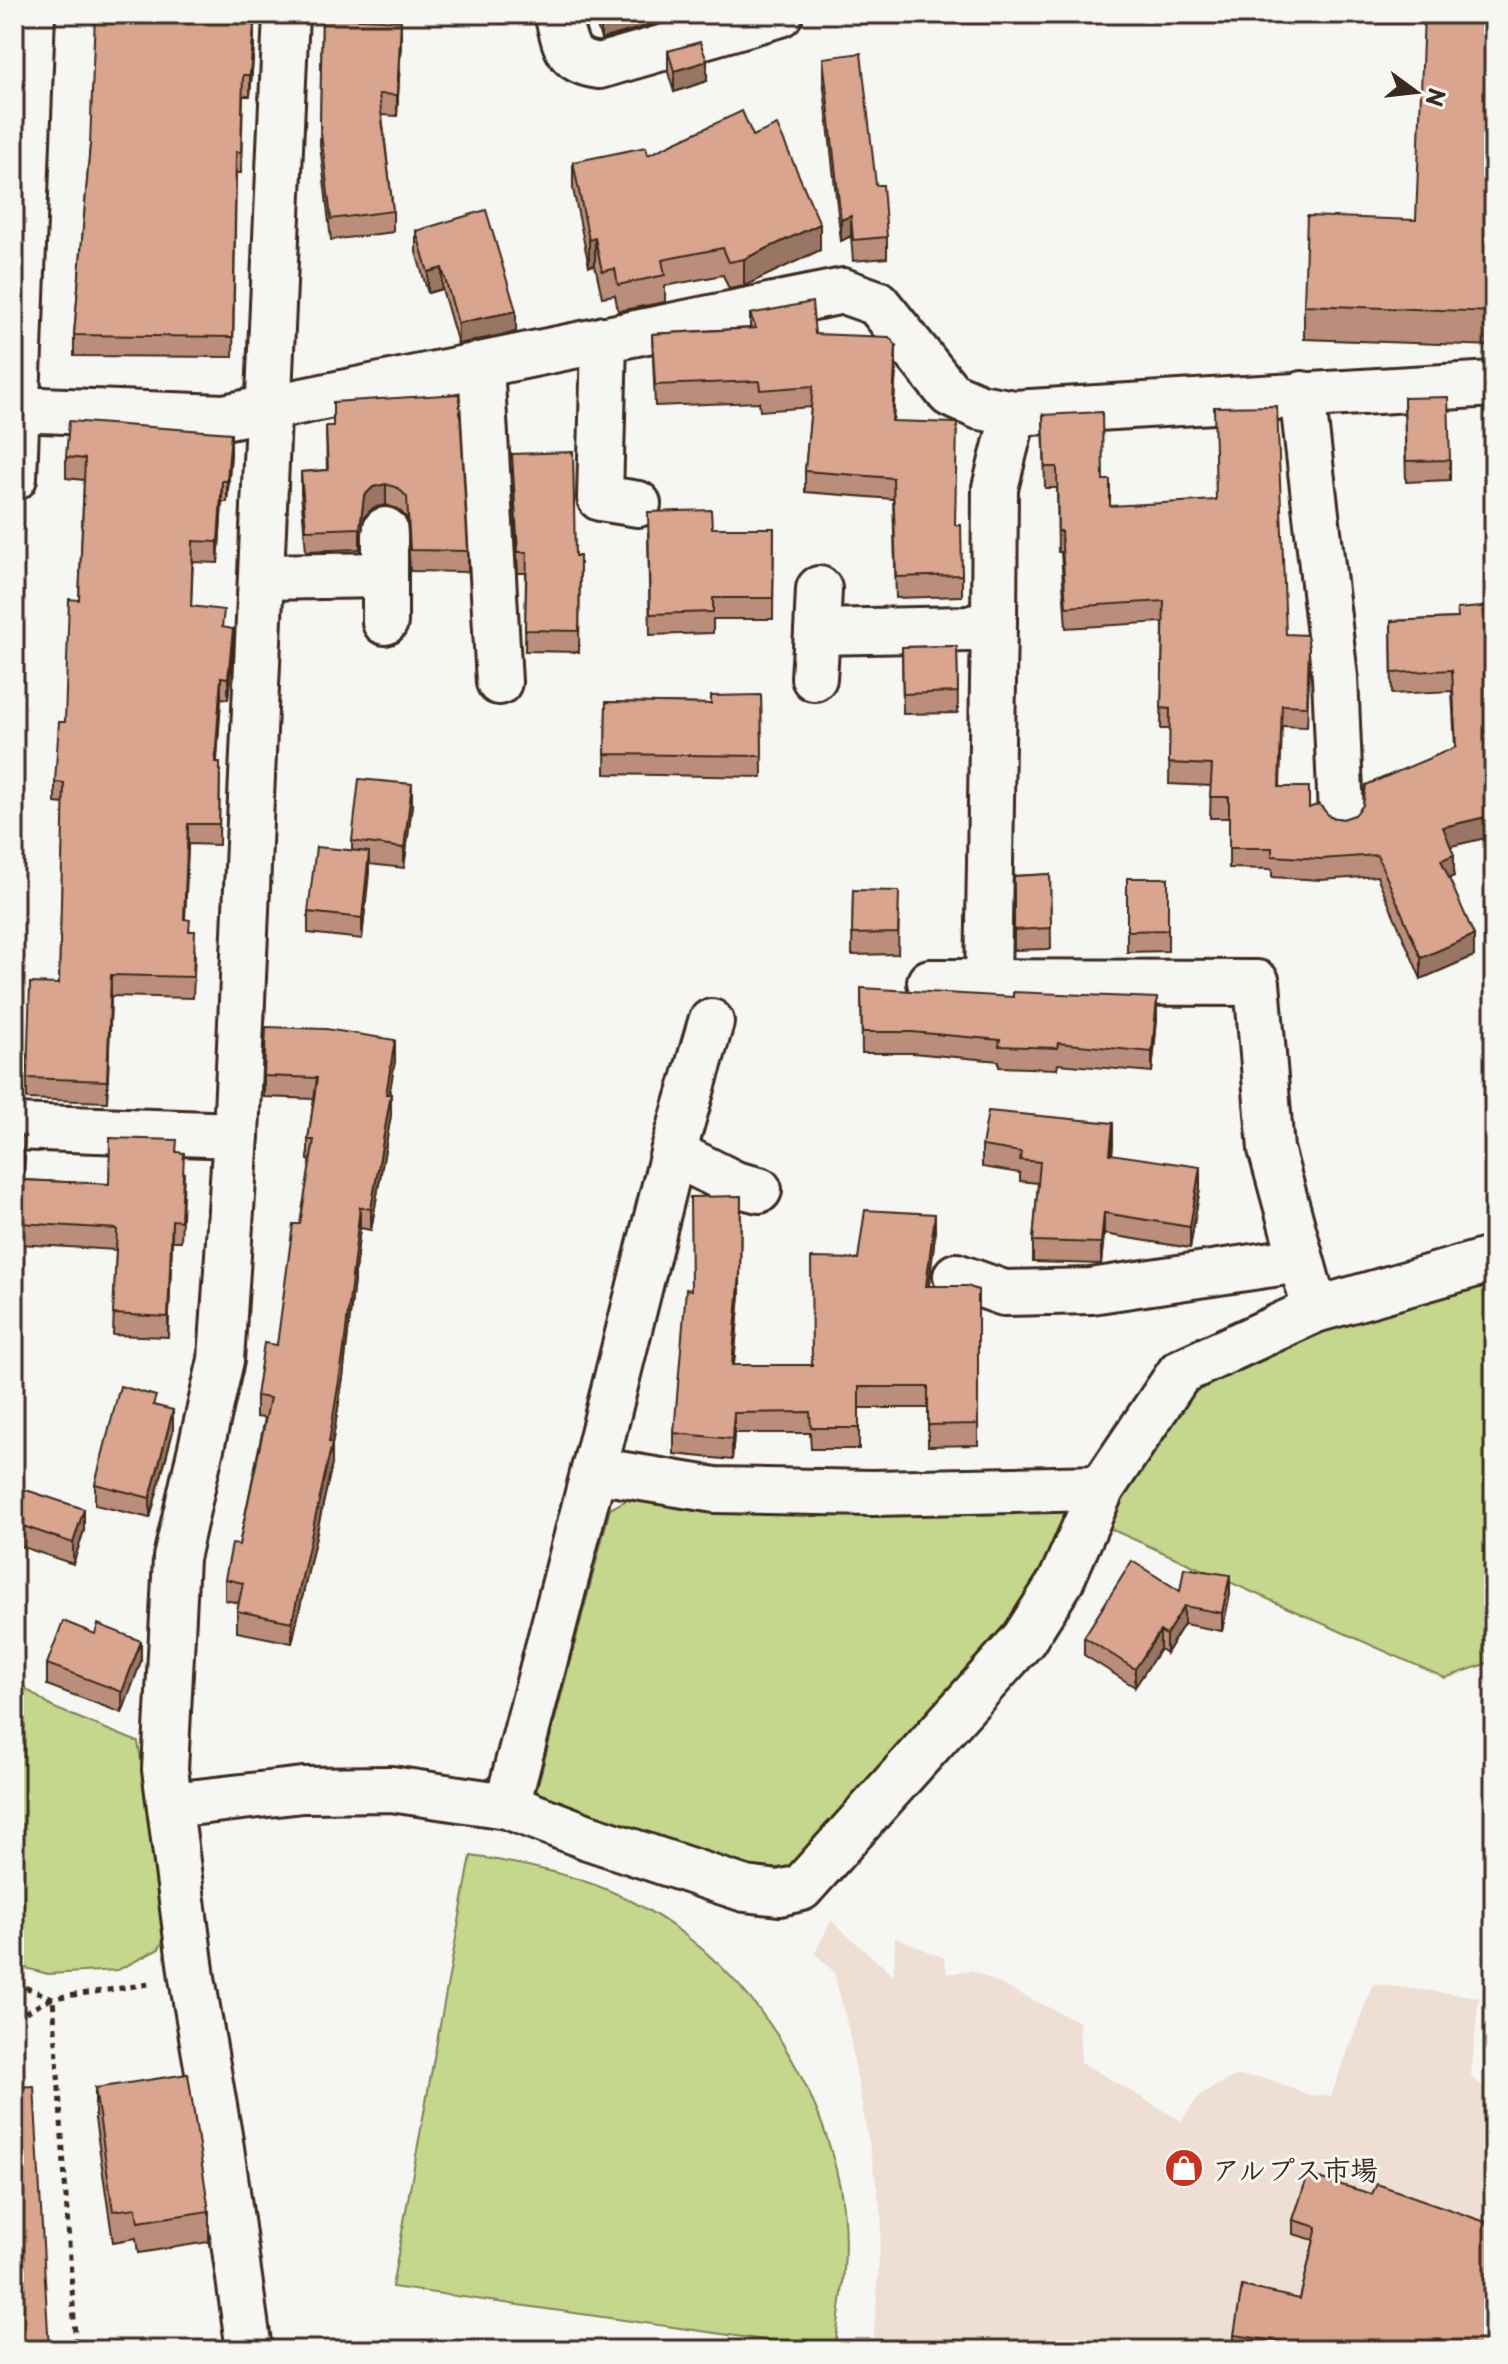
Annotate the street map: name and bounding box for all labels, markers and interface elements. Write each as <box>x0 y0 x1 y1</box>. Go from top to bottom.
north arrow <box>1376 52 1456 132</box>
text: N <box>1419 85 1455 110</box>
shop icon: アルプス市場 <box>1163 2147 1205 2189</box>
place label: アルプス市場 <box>1212 2147 1378 2190</box>

